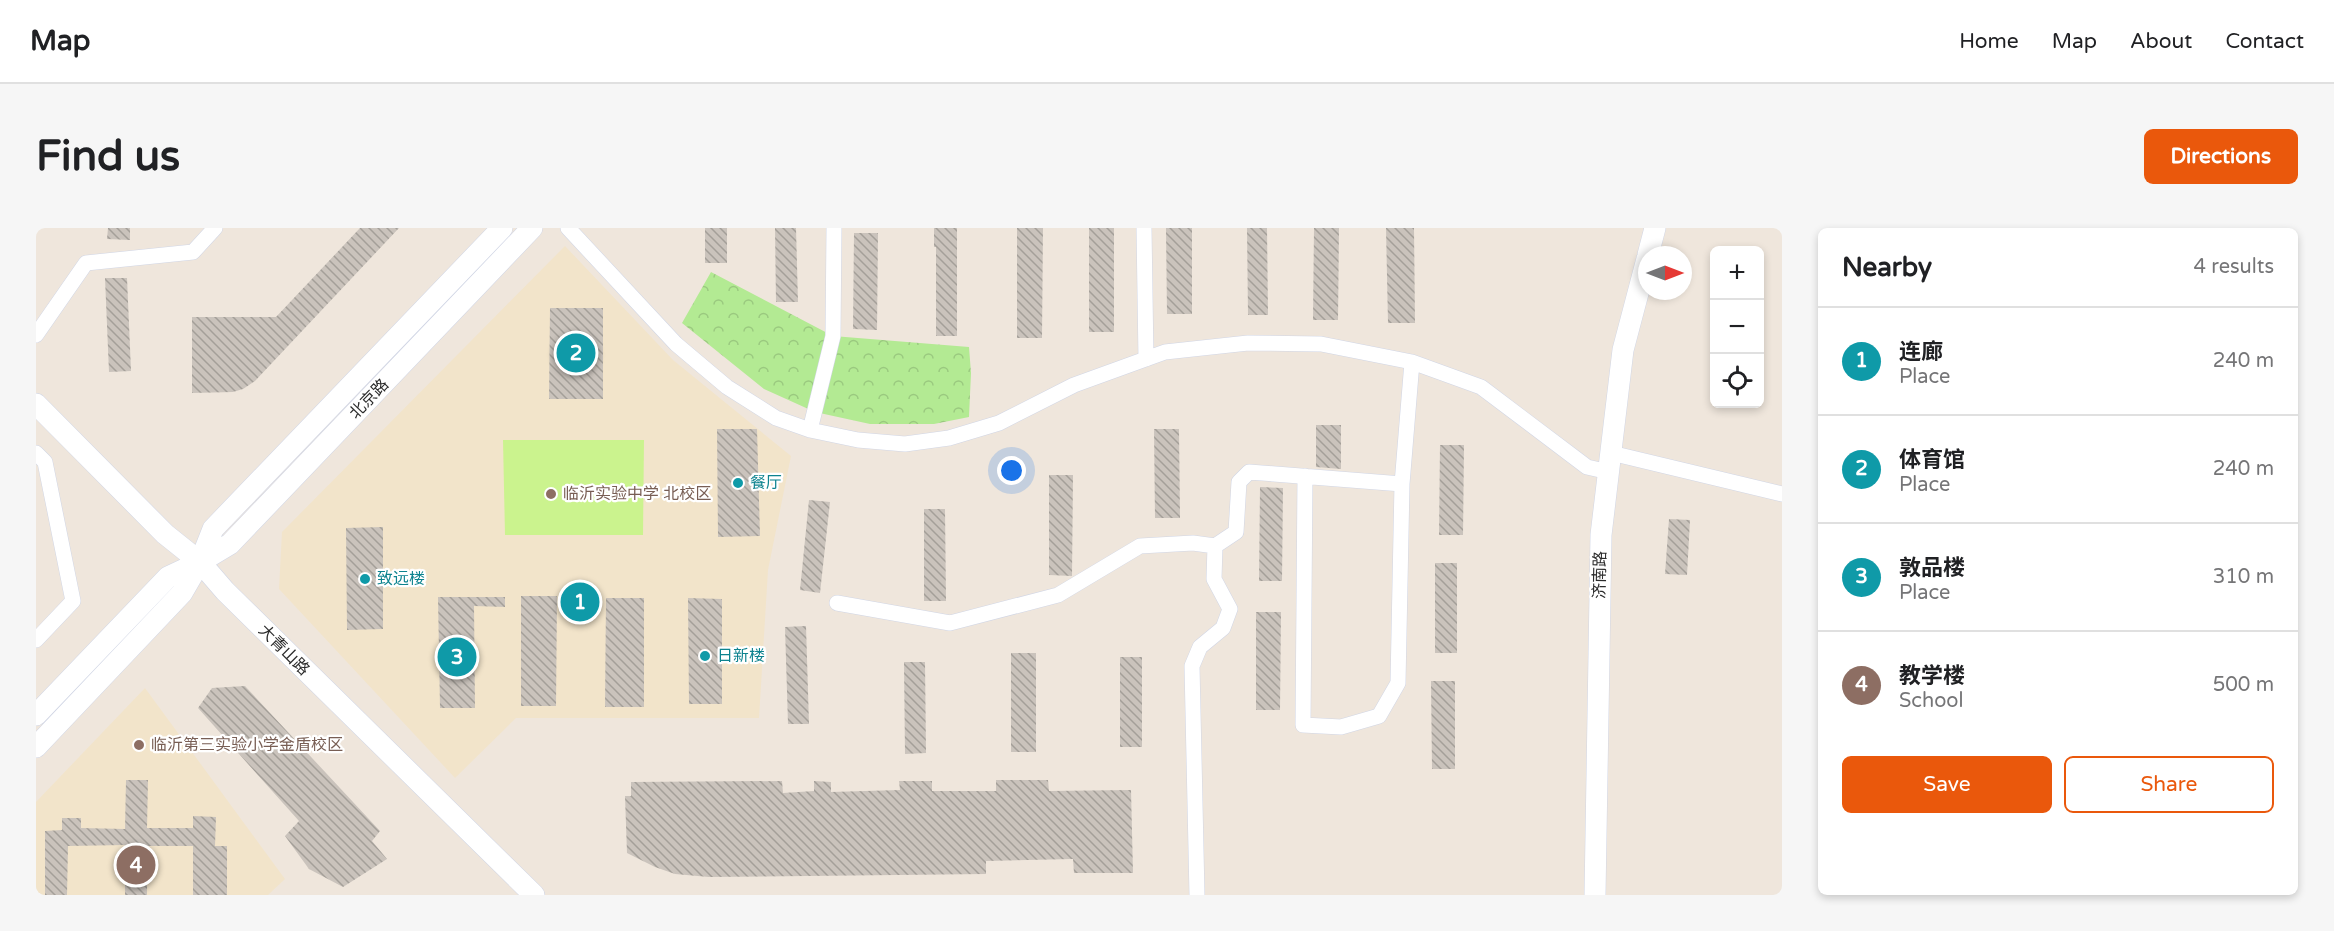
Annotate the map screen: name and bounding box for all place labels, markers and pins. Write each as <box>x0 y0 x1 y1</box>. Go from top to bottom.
pin: 2 <box>556 330 596 376</box>
place label: 餐厅 <box>750 473 782 493</box>
marker: 餐厅 <box>731 476 745 490</box>
place label: 临沂实验中学 北校区 <box>563 484 711 504</box>
marker: 临沂实验中学 北校区 <box>544 487 558 501</box>
place label: 致远楼 <box>377 569 425 589</box>
marker: 致远楼 <box>358 572 372 586</box>
pin: 1 <box>560 580 600 625</box>
pin: 3 <box>438 634 476 680</box>
place label: 日新楼 <box>717 646 765 666</box>
marker: 日新楼 <box>698 649 712 663</box>
place label: 临沂第三实验小学金盾校区 <box>151 735 343 755</box>
marker: 临沂第三实验小学金盾校区 <box>132 738 146 752</box>
pin: 4 <box>116 842 156 888</box>

